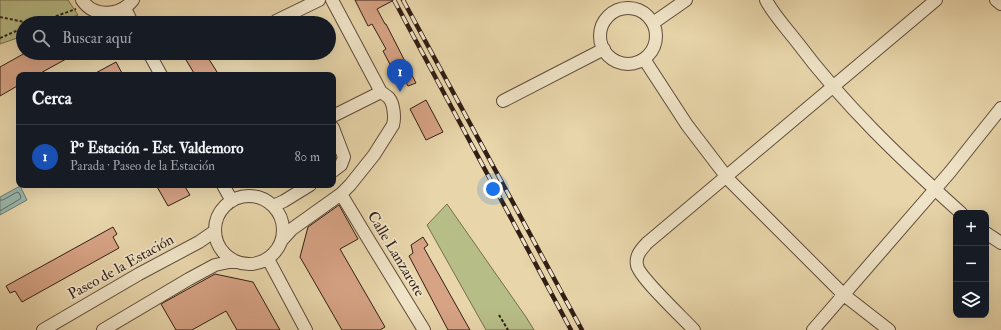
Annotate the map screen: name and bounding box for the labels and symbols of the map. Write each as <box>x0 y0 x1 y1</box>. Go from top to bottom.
pin: 1 <box>387 59 413 92</box>
your location <box>483 179 503 199</box>
street label: Calle Lanzarote <box>363 208 429 300</box>
street label: Paseo de la Estación <box>65 230 178 304</box>

